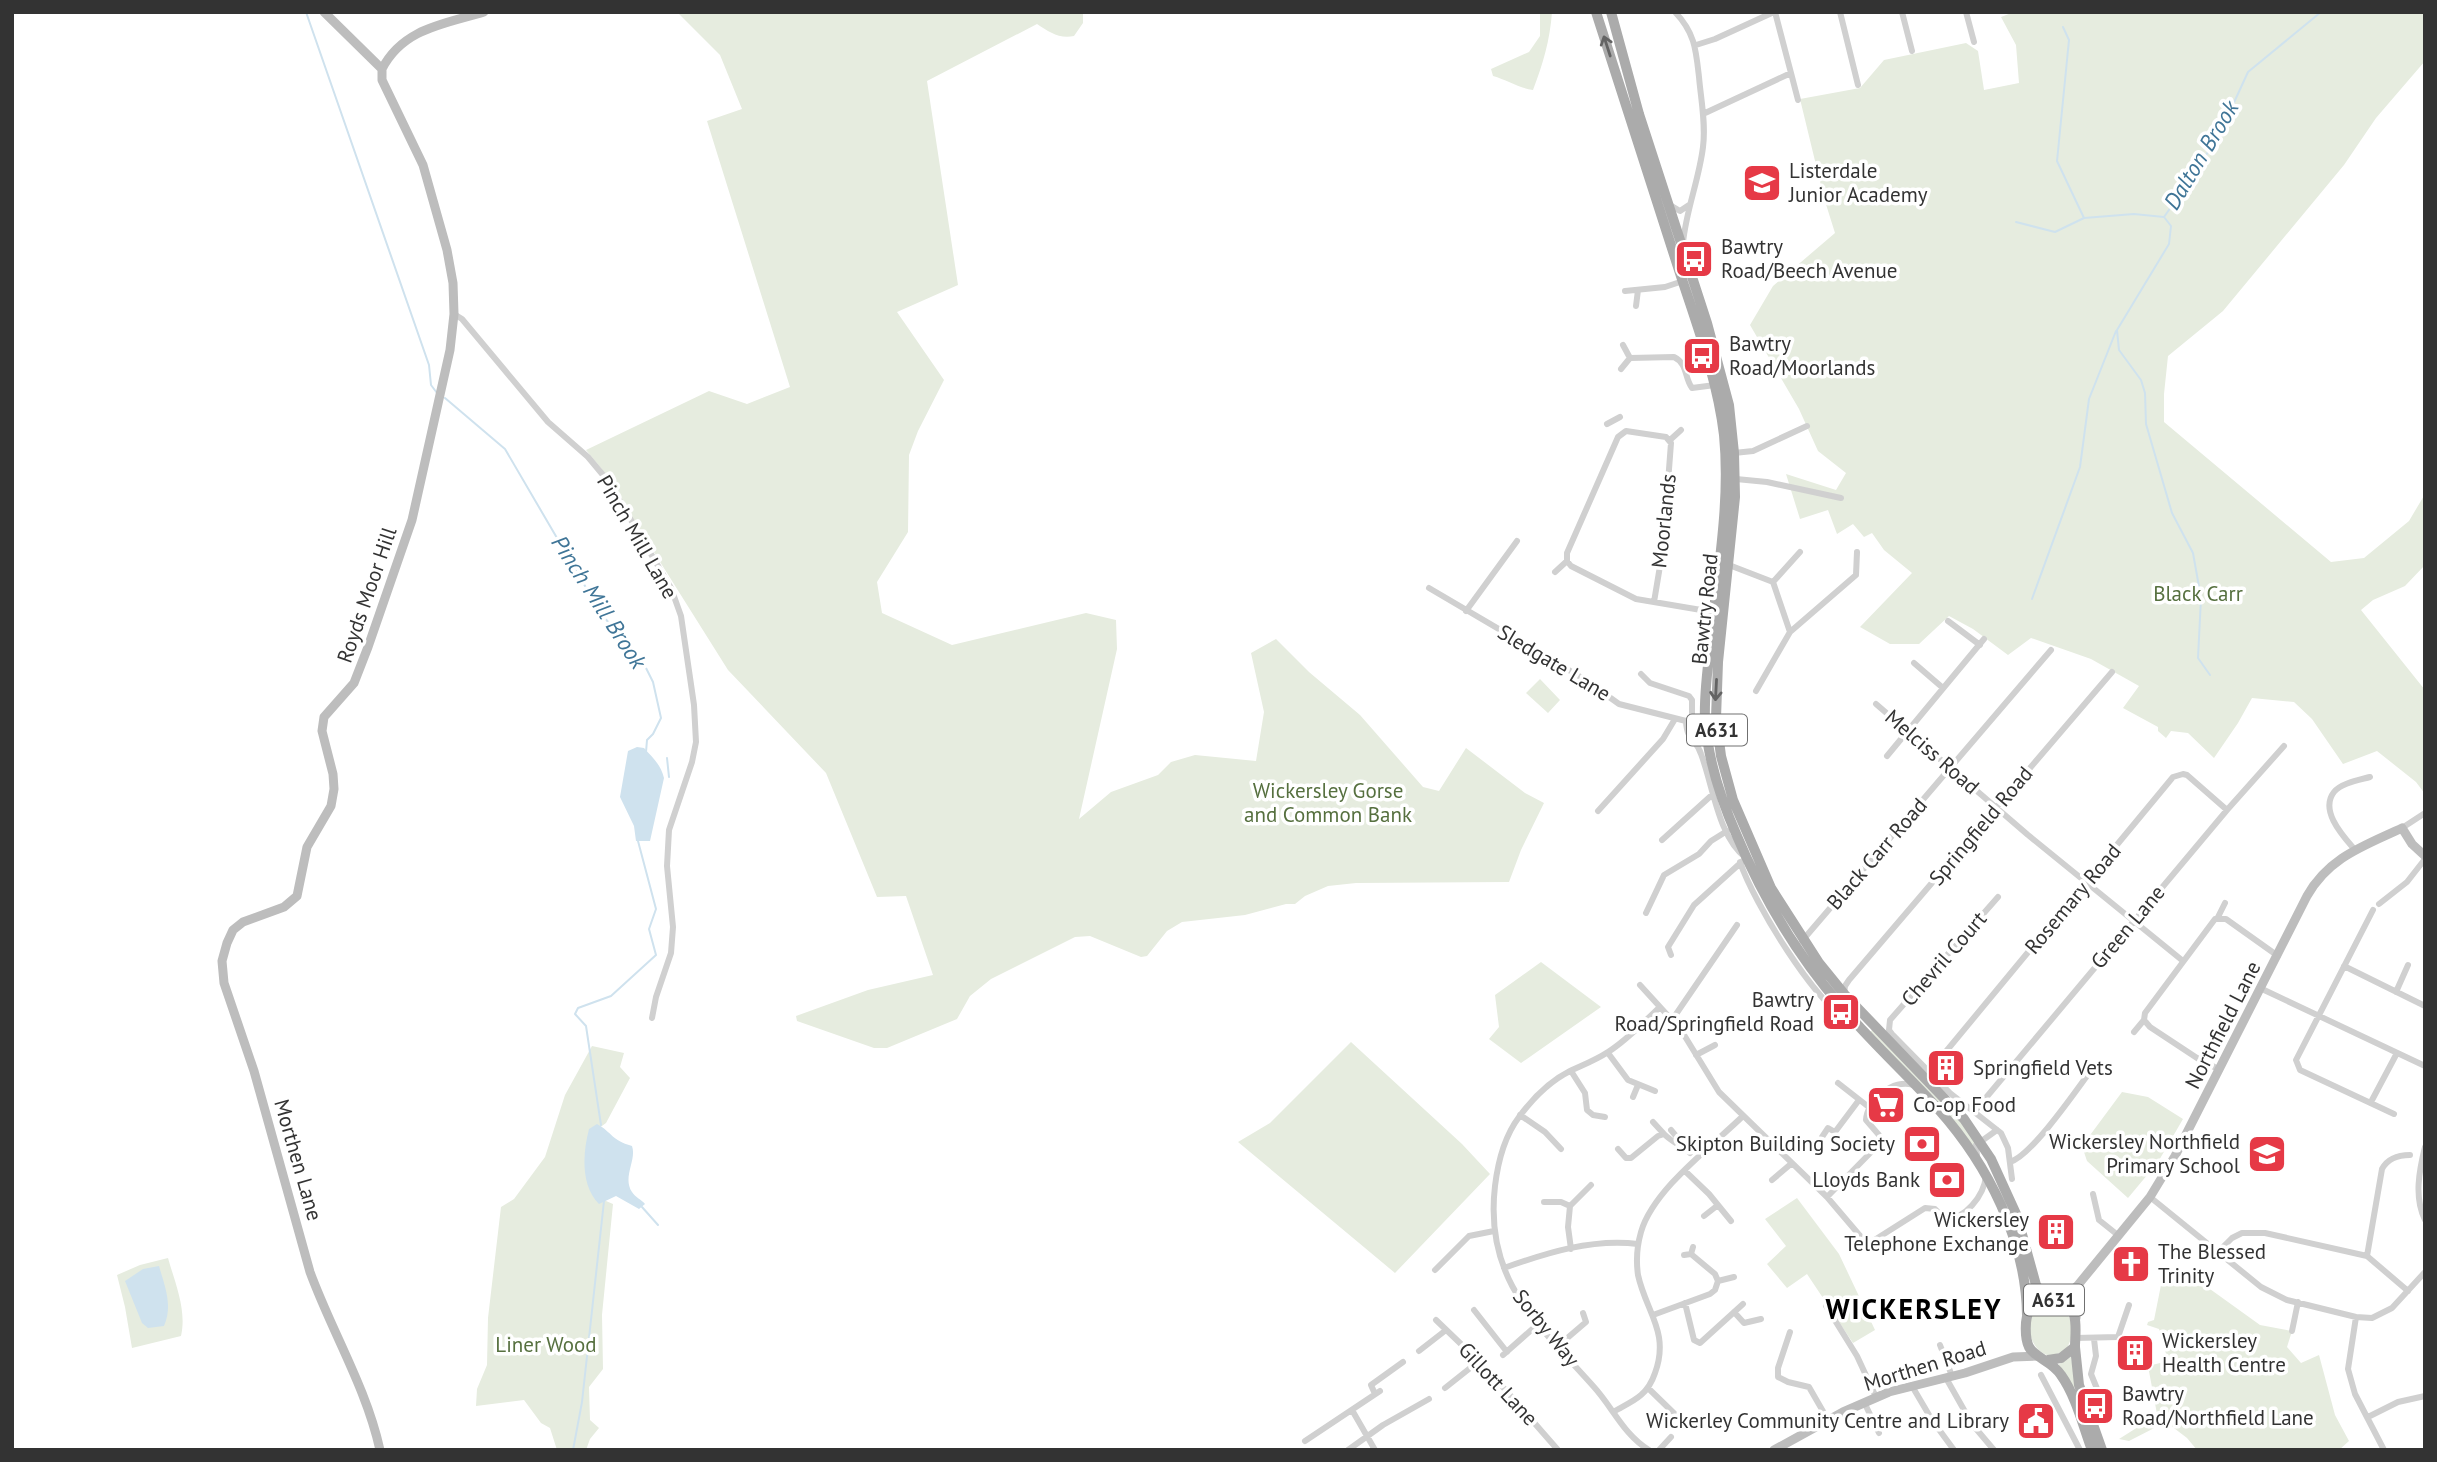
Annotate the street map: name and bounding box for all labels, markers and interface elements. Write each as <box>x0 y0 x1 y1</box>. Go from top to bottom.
one-way arrow <box>1600 35 1612 57</box>
water label: Dalton Brook <box>2157 94 2245 215</box>
place label: Listerdale Junior Academy <box>1788 157 1928 208</box>
school or university icon: Listerdale Junior Academy <box>1741 162 1783 204</box>
place label: Bawtry Road/Beech Avenue <box>1721 233 1898 284</box>
bus stop icon: Bawtry Road/Beech Avenue <box>1673 238 1715 280</box>
place label: Bawtry Road/Moorlands <box>1729 330 1875 381</box>
bus stop icon: Bawtry Road/Moorlands <box>1681 335 1723 377</box>
street label: Pinch Mill Lane <box>591 470 684 603</box>
street label: Moorlands <box>1645 473 1682 569</box>
street label: Royds Moor Hill <box>331 523 402 666</box>
water label: Pinch Mill Brook <box>545 529 654 675</box>
street label: Bawtry Road <box>1685 552 1724 666</box>
park label: Black Carr <box>2153 580 2243 607</box>
street label: Sledgate Lane <box>1493 618 1616 707</box>
one-way arrow <box>1710 678 1723 701</box>
street label: Melciss Road <box>1880 703 1985 800</box>
road number: A631 <box>1687 715 1747 746</box>
street label: Springfield Road <box>1923 760 2038 891</box>
park label: Wickersley Gorse and Common Bank <box>1244 777 1412 828</box>
street label: Black Carr Road <box>1821 792 1933 915</box>
street label: Rosemary Road <box>2019 838 2127 959</box>
street label: Green Lane <box>2085 879 2170 974</box>
street label: Chevril Court <box>1895 906 1992 1012</box>
street label: Northfield Lane <box>2179 956 2266 1093</box>
place label: Bawtry Road/Springfield Road <box>1615 986 1814 1037</box>
bus stop icon: Bawtry Road/Springfield Road <box>1820 991 1862 1033</box>
building icon: Springfield Vets <box>1925 1047 1967 1089</box>
place label: Springfield Vets <box>1973 1054 2113 1081</box>
supermarket icon: Co-op Food <box>1865 1084 1907 1126</box>
place label: Co-op Food <box>1913 1091 2016 1118</box>
street label: Morthen Lane <box>268 1096 329 1224</box>
bank icon: Skipton Building Society <box>1901 1123 1943 1165</box>
place label: Wickersley Northfield Primary School <box>2049 1128 2240 1179</box>
place label: Skipton Building Society <box>1676 1130 1895 1157</box>
school or university icon: Wickersley Northfield Primary School <box>2246 1133 2288 1175</box>
bank icon: Lloyds Bank <box>1926 1159 1968 1201</box>
place label: Lloyds Bank <box>1812 1166 1920 1193</box>
place label: Wickersley Telephone Exchange <box>1844 1206 2029 1257</box>
building icon: Wickersley Telephone Exchange <box>2035 1211 2077 1253</box>
place label: The Blessed Trinity <box>2158 1238 2266 1289</box>
church icon: The Blessed Trinity <box>2110 1243 2152 1285</box>
street label: Sorby Way <box>1507 1284 1586 1372</box>
road number: A631 <box>2024 1284 2084 1316</box>
district label: WICKERSLEY <box>1825 1290 2003 1327</box>
place label: Wickersley Health Centre <box>2162 1327 2286 1378</box>
park label: Liner Wood <box>495 1331 597 1358</box>
building icon: Wickersley Health Centre <box>2114 1332 2156 1374</box>
street label: Morthen Road <box>1860 1334 1989 1397</box>
street label: Gillott Lane <box>1453 1336 1544 1431</box>
place label: Bawtry Road/Northfield Lane <box>2122 1380 2314 1431</box>
bus stop icon: Bawtry Road/Northfield Lane <box>2074 1385 2116 1427</box>
public building icon: Wickerley Community Centre and Library <box>2015 1400 2057 1442</box>
place label: Wickerley Community Centre and Library <box>1646 1407 2009 1434</box>

